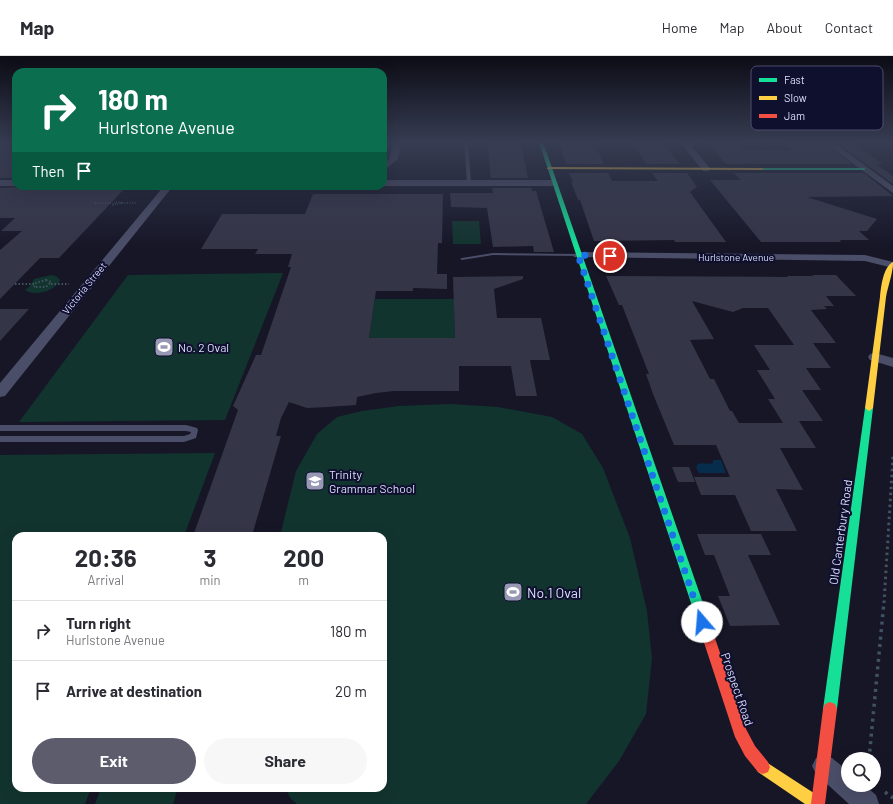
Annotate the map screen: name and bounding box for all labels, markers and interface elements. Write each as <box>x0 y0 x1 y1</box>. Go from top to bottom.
text: Map <box>20 16 54 39</box>
text: Home <box>662 19 698 36</box>
text: Map <box>720 19 744 36</box>
text: About <box>766 19 803 36</box>
text: Contact <box>825 19 873 36</box>
legend <box>751 66 883 130</box>
text: Fast <box>784 73 805 86</box>
text: 180 m <box>98 82 168 116</box>
icon: right <box>32 84 84 136</box>
text: Slow <box>784 91 807 104</box>
text: Jam <box>784 109 805 122</box>
text: Hurlstone Avenue <box>98 116 235 138</box>
icon: arrive <box>73 160 95 182</box>
text: Then <box>32 162 65 180</box>
pin <box>593 239 627 273</box>
icon: arrive <box>599 245 621 267</box>
street label: Hurlstone Avenue <box>698 251 774 263</box>
street label: Victoria Street <box>59 259 109 316</box>
sports icon: No. 2 Oval <box>153 336 175 358</box>
place label: No. 2 Oval <box>178 340 229 354</box>
place label: Trinity Grammar School <box>329 467 415 495</box>
school or university icon: Trinity Grammar School <box>304 470 326 492</box>
street label: Old Canterbury Road <box>826 478 854 586</box>
text: 20:36 <box>75 543 137 572</box>
text: 3 <box>203 543 216 572</box>
text: 200 <box>283 543 324 572</box>
text: Arrival <box>88 572 124 588</box>
text: min <box>199 572 220 588</box>
text: m <box>298 572 309 588</box>
sports icon: No.1 Oval <box>502 581 524 603</box>
place label: No.1 Oval <box>527 584 581 601</box>
position arrow <box>681 601 723 643</box>
text: Turn right <box>66 614 131 632</box>
icon: right <box>32 620 54 642</box>
text: 180 m <box>330 622 367 640</box>
text: Hurlstone Avenue <box>66 632 165 648</box>
street label: Prospect Road <box>719 651 757 727</box>
icon: arrive <box>32 680 54 702</box>
text: Arrive at destination <box>66 682 202 700</box>
text: 20 m <box>335 682 367 700</box>
button: Exit <box>32 738 196 784</box>
button: Share <box>204 738 367 784</box>
map controls <box>841 752 881 792</box>
button: search <box>841 752 881 792</box>

